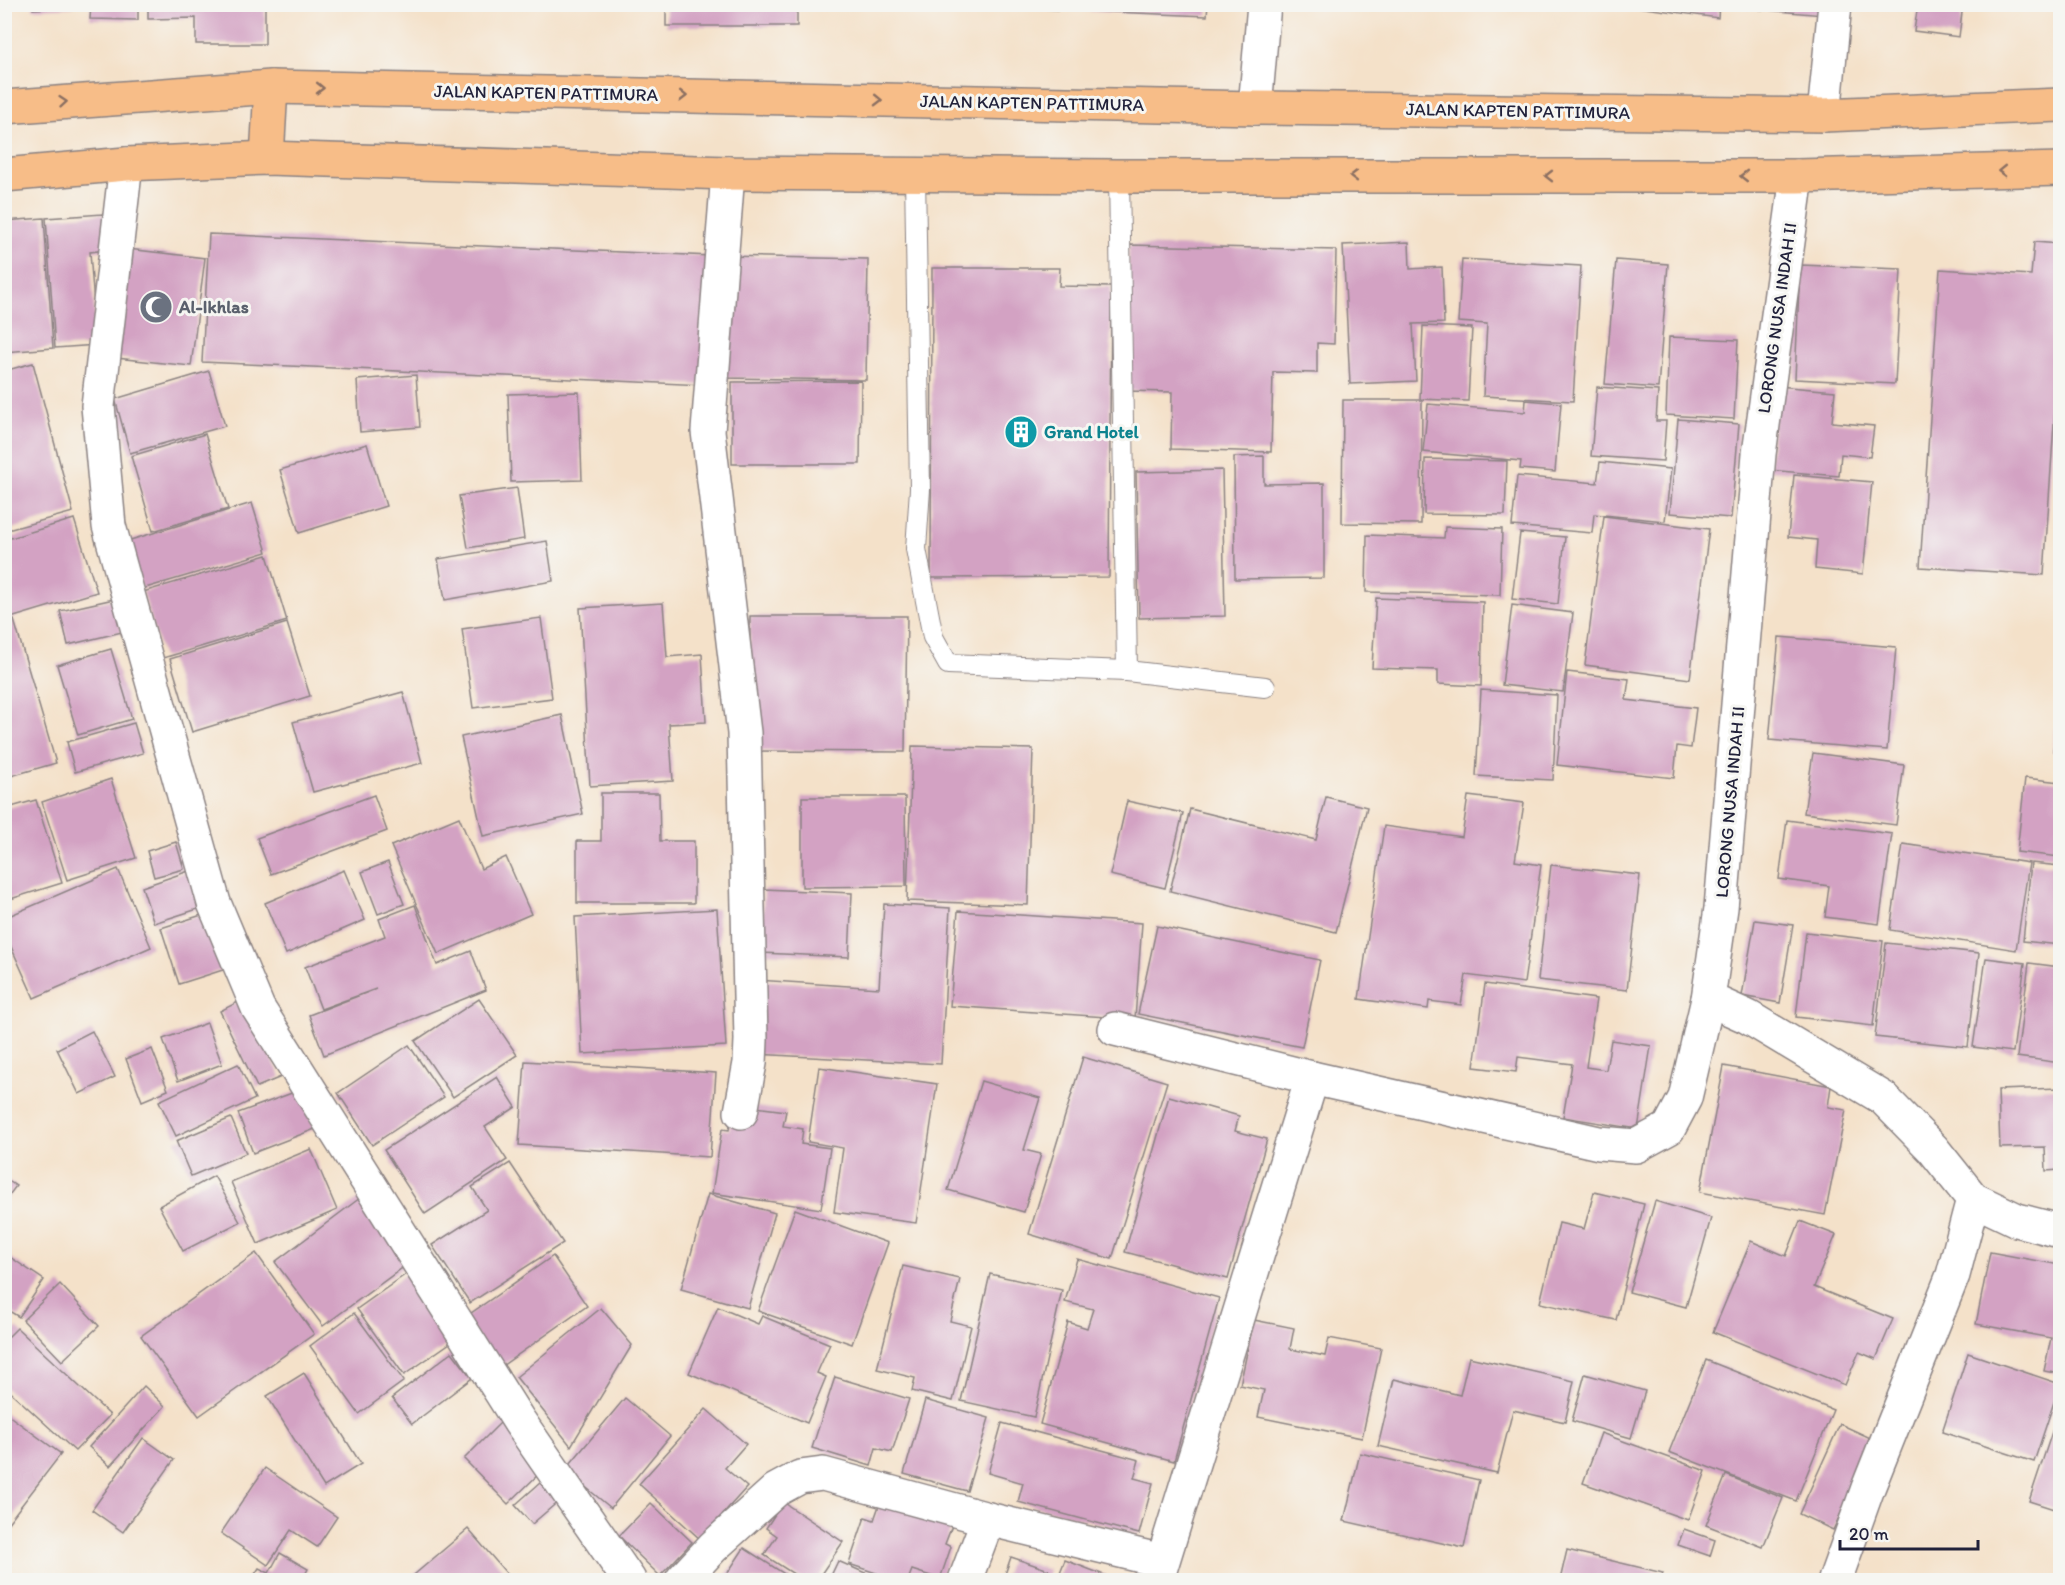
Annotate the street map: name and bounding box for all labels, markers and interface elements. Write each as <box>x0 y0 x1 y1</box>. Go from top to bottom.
street label: JALAN KAPTEN PATTIMURA <box>434 80 659 106</box>
one-way arrow <box>316 82 325 94</box>
one-way arrow <box>679 90 688 102</box>
street label: JALAN KAPTEN PATTIMURA <box>920 90 1145 116</box>
one-way arrow <box>874 94 883 106</box>
one-way arrow <box>58 96 67 109</box>
street label: JALAN KAPTEN PATTIMURA <box>1406 98 1631 124</box>
one-way arrow <box>1998 165 2007 177</box>
one-way arrow <box>1350 170 1359 182</box>
one-way arrow <box>1545 170 1554 182</box>
one-way arrow <box>1740 170 1749 182</box>
street label: LORONG NUSA INDAH II <box>1753 221 1801 415</box>
mosque icon: Al-Ikhlas <box>138 289 174 325</box>
place label: Al-Ikhlas <box>178 296 249 318</box>
building icon: Grand Hotel <box>1003 414 1039 450</box>
place label: Grand Hotel <box>1044 421 1139 443</box>
street label: LORONG NUSA INDAH II <box>1711 705 1749 899</box>
scale bar <box>1840 1513 1978 1551</box>
text: 20 m <box>1849 1523 1889 1545</box>

